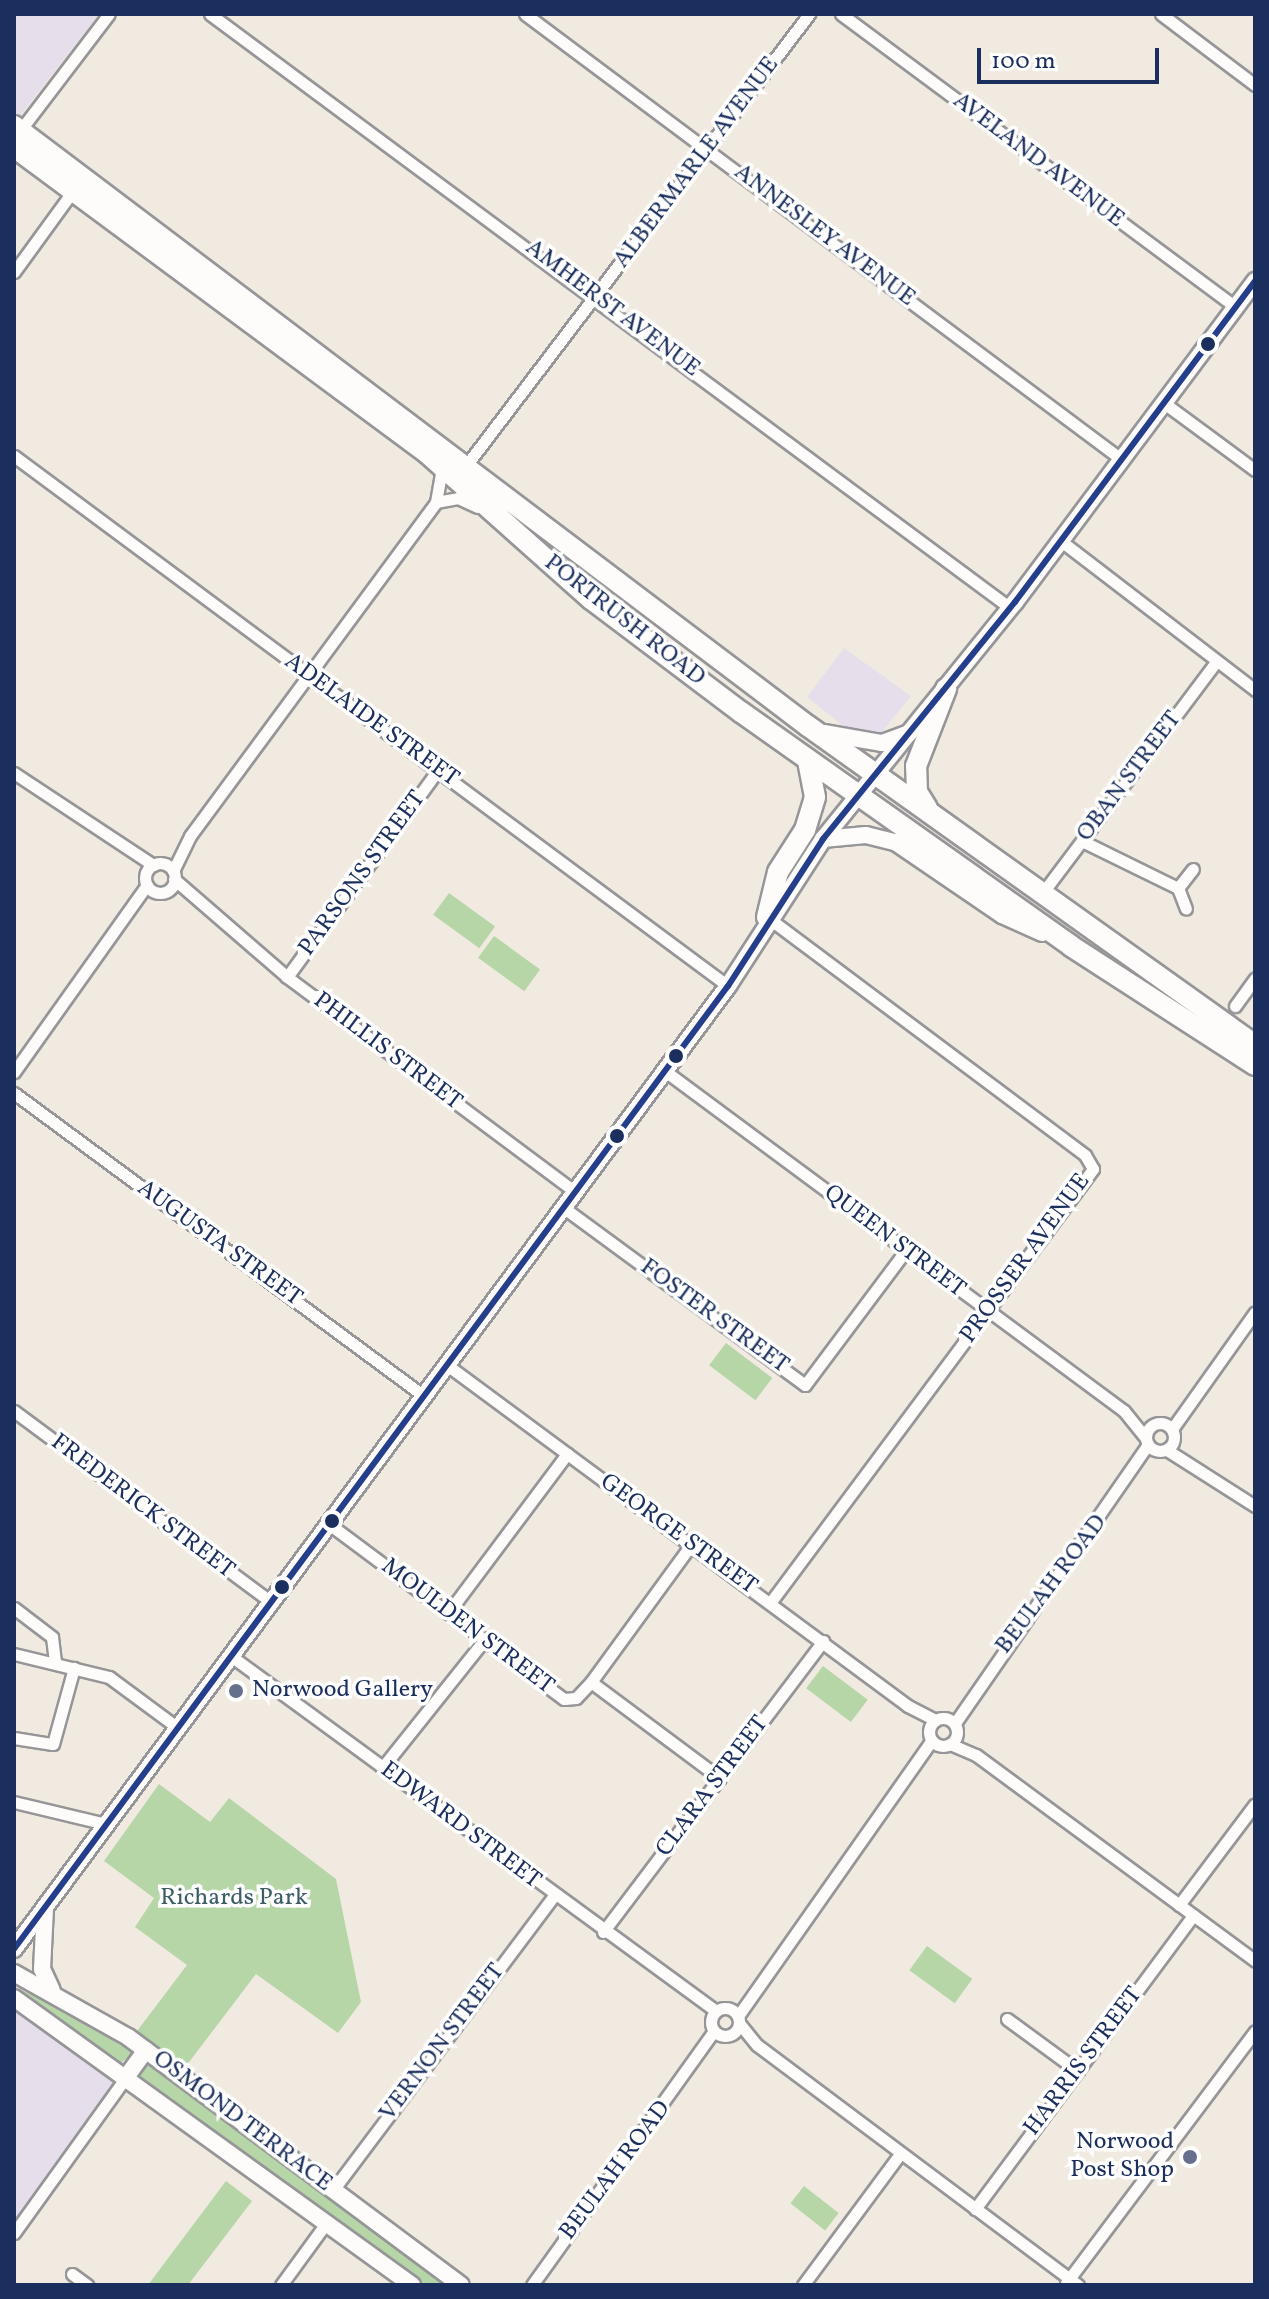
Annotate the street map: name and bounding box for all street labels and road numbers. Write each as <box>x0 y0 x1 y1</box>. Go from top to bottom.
street label: ALBERMARLE AVENUE <box>608 52 786 274</box>
street label: AVELAND AVENUE <box>947 87 1129 235</box>
street label: ANNESLEY AVENUE <box>727 158 921 314</box>
street label: AMHERST AVENUE <box>519 234 705 384</box>
street label: PORTRUSH ROAD <box>538 549 710 693</box>
street label: ADELAIDE STREET <box>278 648 464 794</box>
street label: OBAN STREET <box>1072 706 1188 848</box>
street label: PARSONS STREET <box>293 786 433 962</box>
street label: PHILLIS STREET <box>307 987 467 1117</box>
street label: PROSSER AVENUE <box>955 1169 1097 1349</box>
street label: AUGUSTA STREET <box>131 1175 307 1313</box>
street label: QUEEN STREET <box>818 1179 970 1305</box>
street label: FOSTER STREET <box>634 1253 794 1381</box>
street label: FREDERICK STREET <box>45 1429 239 1585</box>
street label: GEORGE STREET <box>594 1468 762 1602</box>
street label: BEULAH ROAD <box>990 1510 1114 1660</box>
street label: MOULDEN STREET <box>375 1553 559 1701</box>
street label: CLARA STREET <box>651 1711 775 1863</box>
street label: EDWARD STREET <box>374 1756 546 1896</box>
street label: VERNON STREET <box>374 1959 512 2127</box>
street label: HARRIS STREET <box>1019 1982 1149 2142</box>
street label: OSMOND TERRACE <box>146 2045 338 2199</box>
street label: BEULAH ROAD <box>554 2096 678 2246</box>

